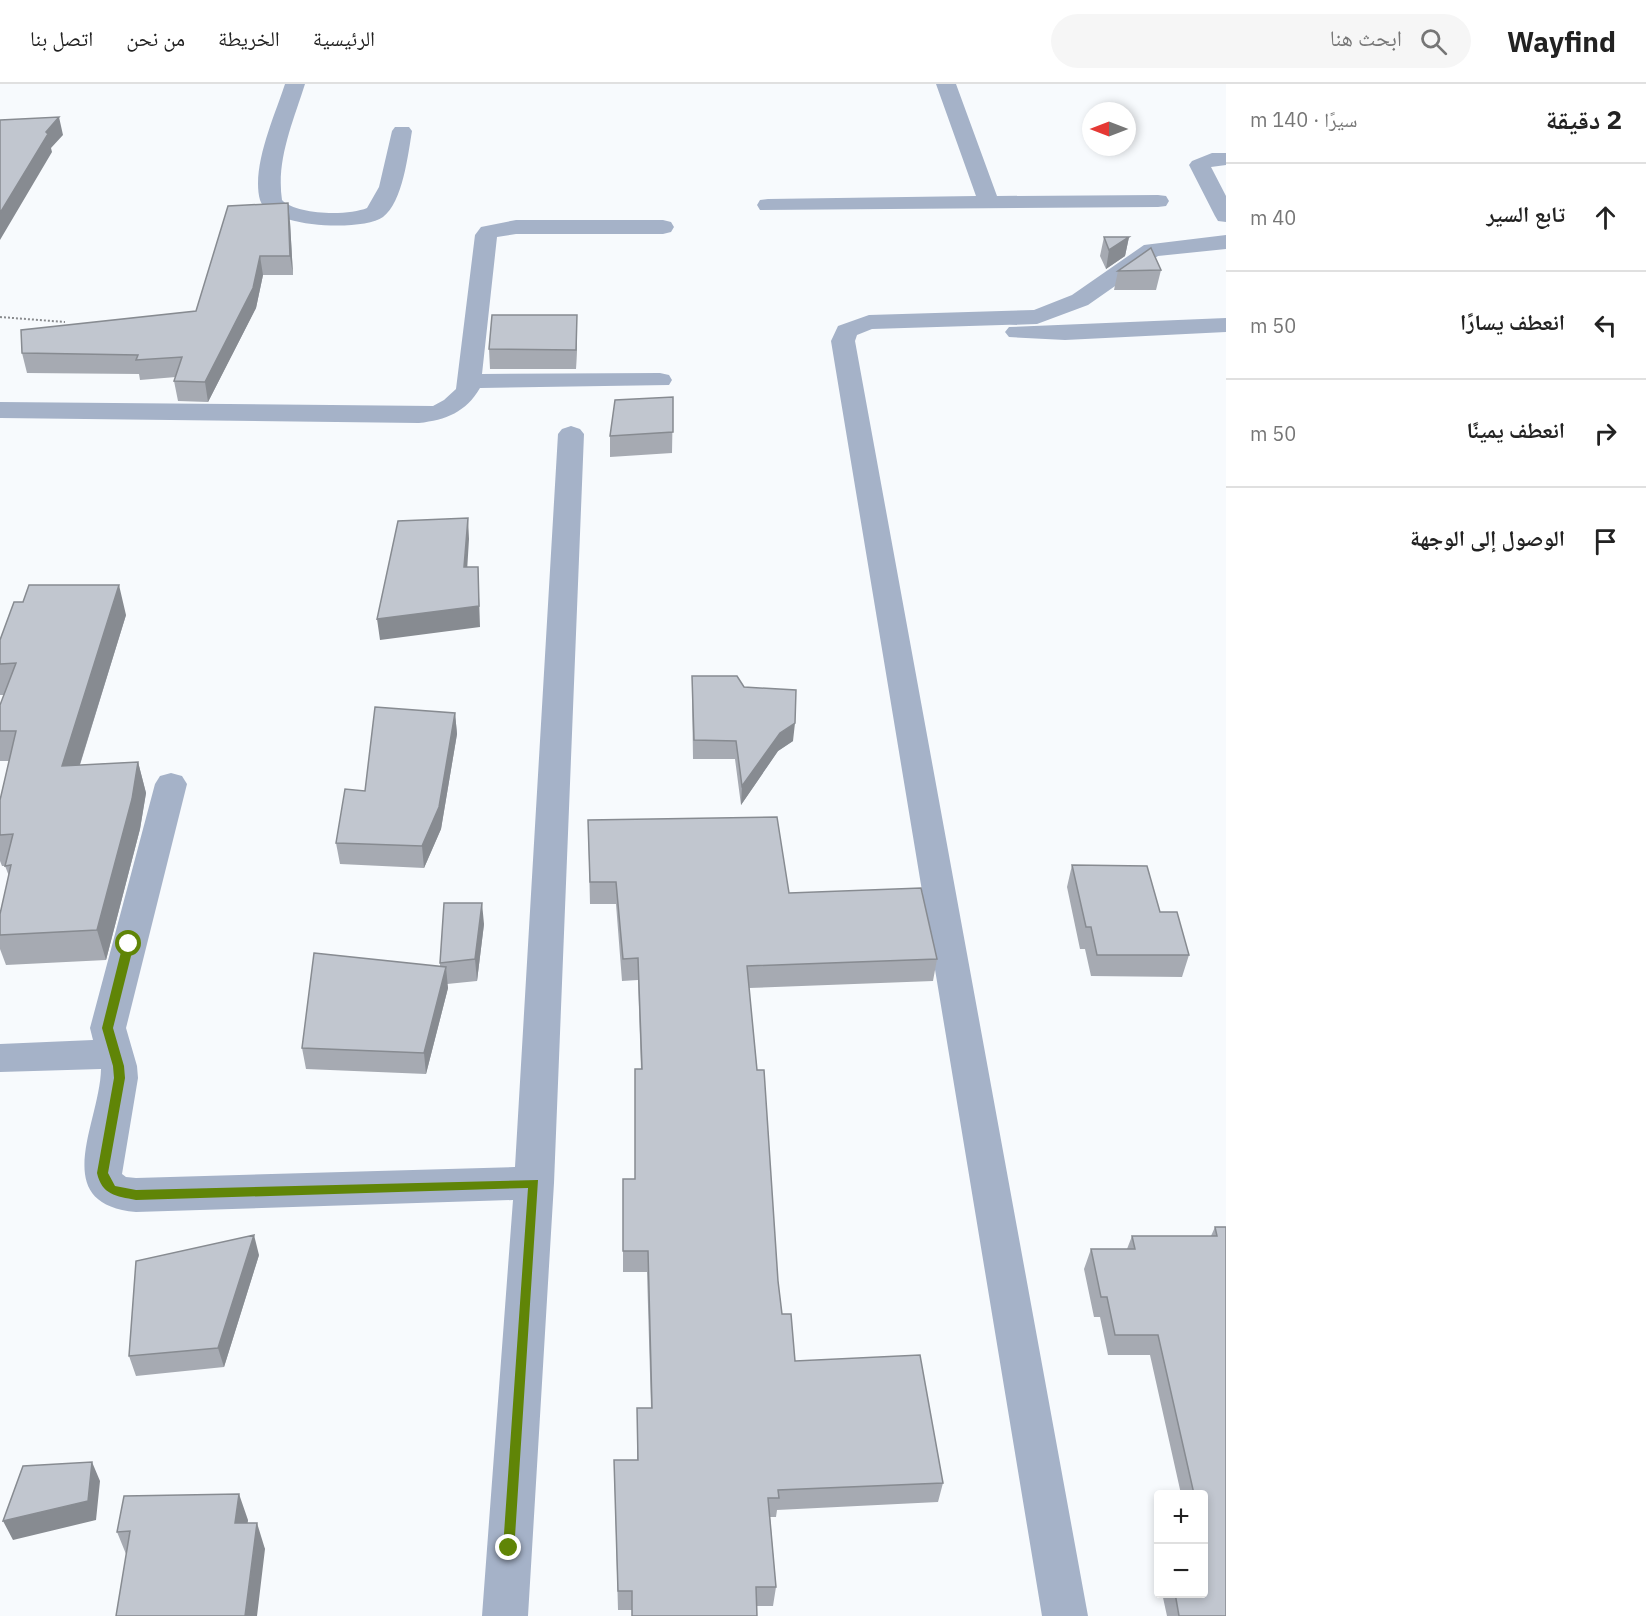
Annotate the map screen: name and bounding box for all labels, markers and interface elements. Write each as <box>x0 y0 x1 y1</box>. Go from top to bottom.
search box <box>1051 14 1471 68</box>
text: ابحث هنا <box>1330 23 1402 52</box>
text: Wayfind <box>1507 23 1616 60</box>
text: اتصل بنا <box>30 24 93 52</box>
text: من نحن <box>126 24 185 52</box>
text: الخريطة <box>218 24 280 52</box>
text: الرئيسية <box>313 24 375 52</box>
icon: search <box>1417 25 1450 58</box>
north arrow <box>1082 102 1136 156</box>
text: 2 دقيقة <box>1546 102 1622 136</box>
text: سيرًا · 140 m <box>1250 106 1357 133</box>
text: تابع السير <box>1486 199 1565 228</box>
icon: ahead <box>1589 201 1622 234</box>
text: 40 m <box>1250 204 1296 231</box>
text: انعطف يسارًا <box>1460 307 1565 336</box>
icon: left <box>1589 309 1622 342</box>
text: 50 m <box>1250 312 1296 339</box>
text: انعطف يمينًا <box>1467 415 1565 444</box>
icon: right <box>1589 417 1622 450</box>
text: 50 m <box>1250 420 1296 447</box>
text: الوصول إلى الوجهة <box>1410 523 1565 552</box>
icon: arrive <box>1589 525 1622 558</box>
route start <box>115 930 141 956</box>
map controls <box>1154 1490 1208 1598</box>
button: + <box>1154 1490 1208 1544</box>
route end <box>495 1534 521 1560</box>
button: − <box>1154 1544 1208 1598</box>

